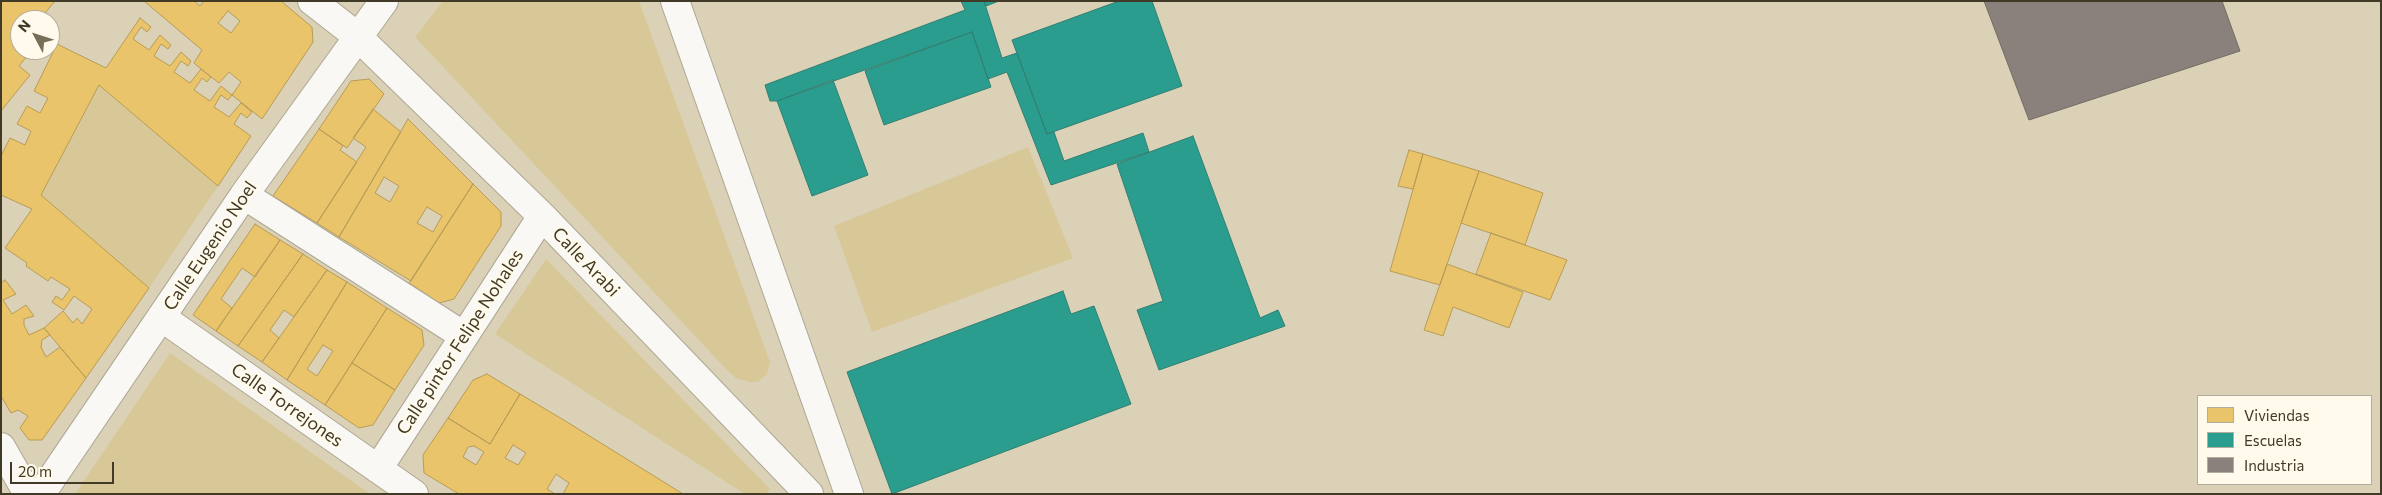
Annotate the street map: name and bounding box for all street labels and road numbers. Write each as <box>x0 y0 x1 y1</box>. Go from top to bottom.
street label: Calle Eugenio Noel <box>159 177 261 315</box>
street label: Calle Arabi <box>548 223 624 301</box>
street label: Calle pintor Felipe Nohales <box>392 245 528 439</box>
street label: Calle Torrejones <box>227 358 347 452</box>

